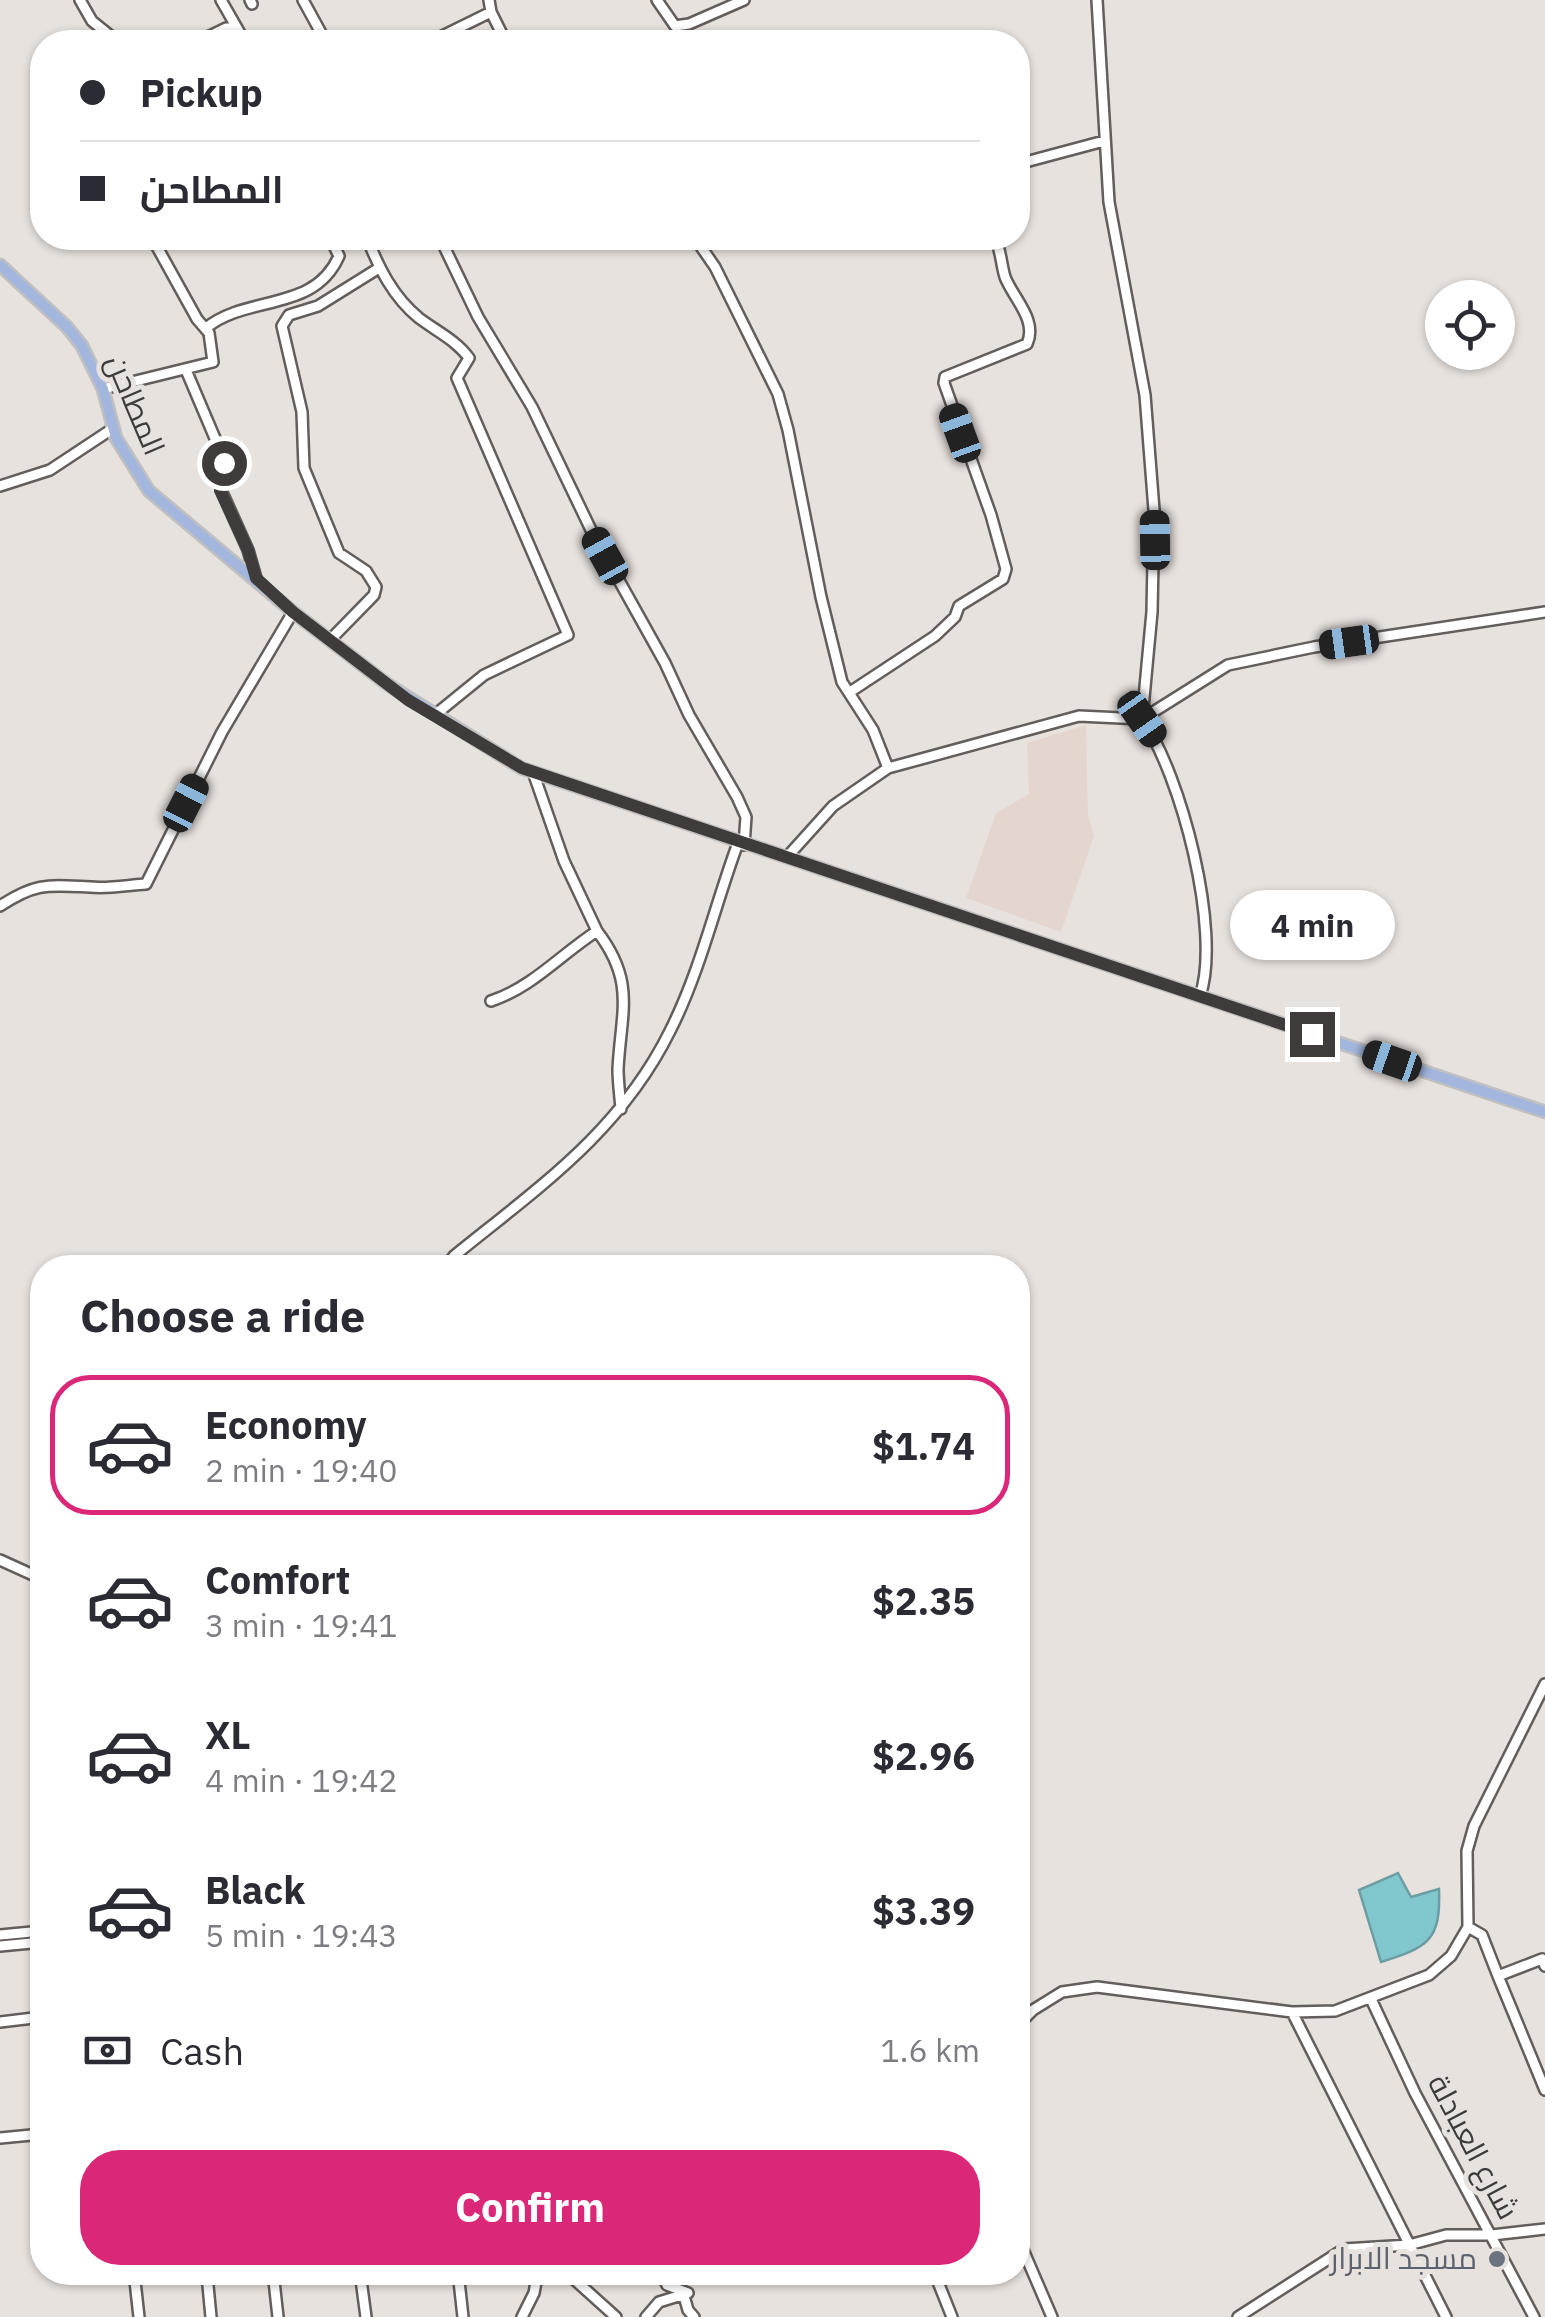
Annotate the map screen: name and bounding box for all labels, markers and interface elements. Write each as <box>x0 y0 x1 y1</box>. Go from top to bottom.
text: Pickup <box>140 68 263 117</box>
text: المطاحن <box>140 164 284 213</box>
map controls <box>1425 280 1515 370</box>
button: locate <box>1425 280 1515 370</box>
street label: المطاحن <box>98 348 175 461</box>
car <box>936 400 984 466</box>
route start <box>202 441 247 486</box>
car <box>1139 510 1171 570</box>
car <box>577 522 633 590</box>
car <box>1317 623 1381 661</box>
car <box>1113 686 1171 752</box>
car <box>159 769 213 837</box>
callout: 4 min <box>1230 889 1394 959</box>
text: 4 min <box>1271 904 1354 946</box>
route end <box>1290 1012 1335 1057</box>
car <box>1359 1037 1425 1085</box>
text: Choose a ride <box>80 1286 365 1344</box>
icon: car <box>85 1400 175 1490</box>
text: Economy <box>205 1400 367 1449</box>
text: $1.74 <box>872 1421 975 1470</box>
text: 2 min · 19:40 <box>205 1449 398 1491</box>
icon: car <box>85 1555 175 1645</box>
text: Comfort <box>205 1555 350 1604</box>
text: $2.35 <box>872 1576 975 1625</box>
text: 3 min · 19:41 <box>205 1604 398 1646</box>
icon: car <box>85 1710 175 1800</box>
text: XL <box>205 1710 251 1759</box>
text: $2.96 <box>872 1731 975 1780</box>
text: 4 min · 19:42 <box>205 1759 398 1801</box>
icon: car <box>85 1865 175 1955</box>
text: Black <box>205 1865 305 1914</box>
text: $3.39 <box>872 1886 975 1935</box>
text: 5 min · 19:43 <box>205 1914 398 1956</box>
icon: cash <box>80 2023 135 2078</box>
text: Cash <box>160 2026 244 2075</box>
text: 1.6 km <box>881 2029 980 2071</box>
street label: شارع العبادلة <box>1418 2067 1529 2226</box>
button: Confirm <box>80 2150 980 2265</box>
place label: مسجد الابرار <box>1328 2238 1477 2277</box>
marker: مسجد الابرار <box>1486 2248 1508 2270</box>

